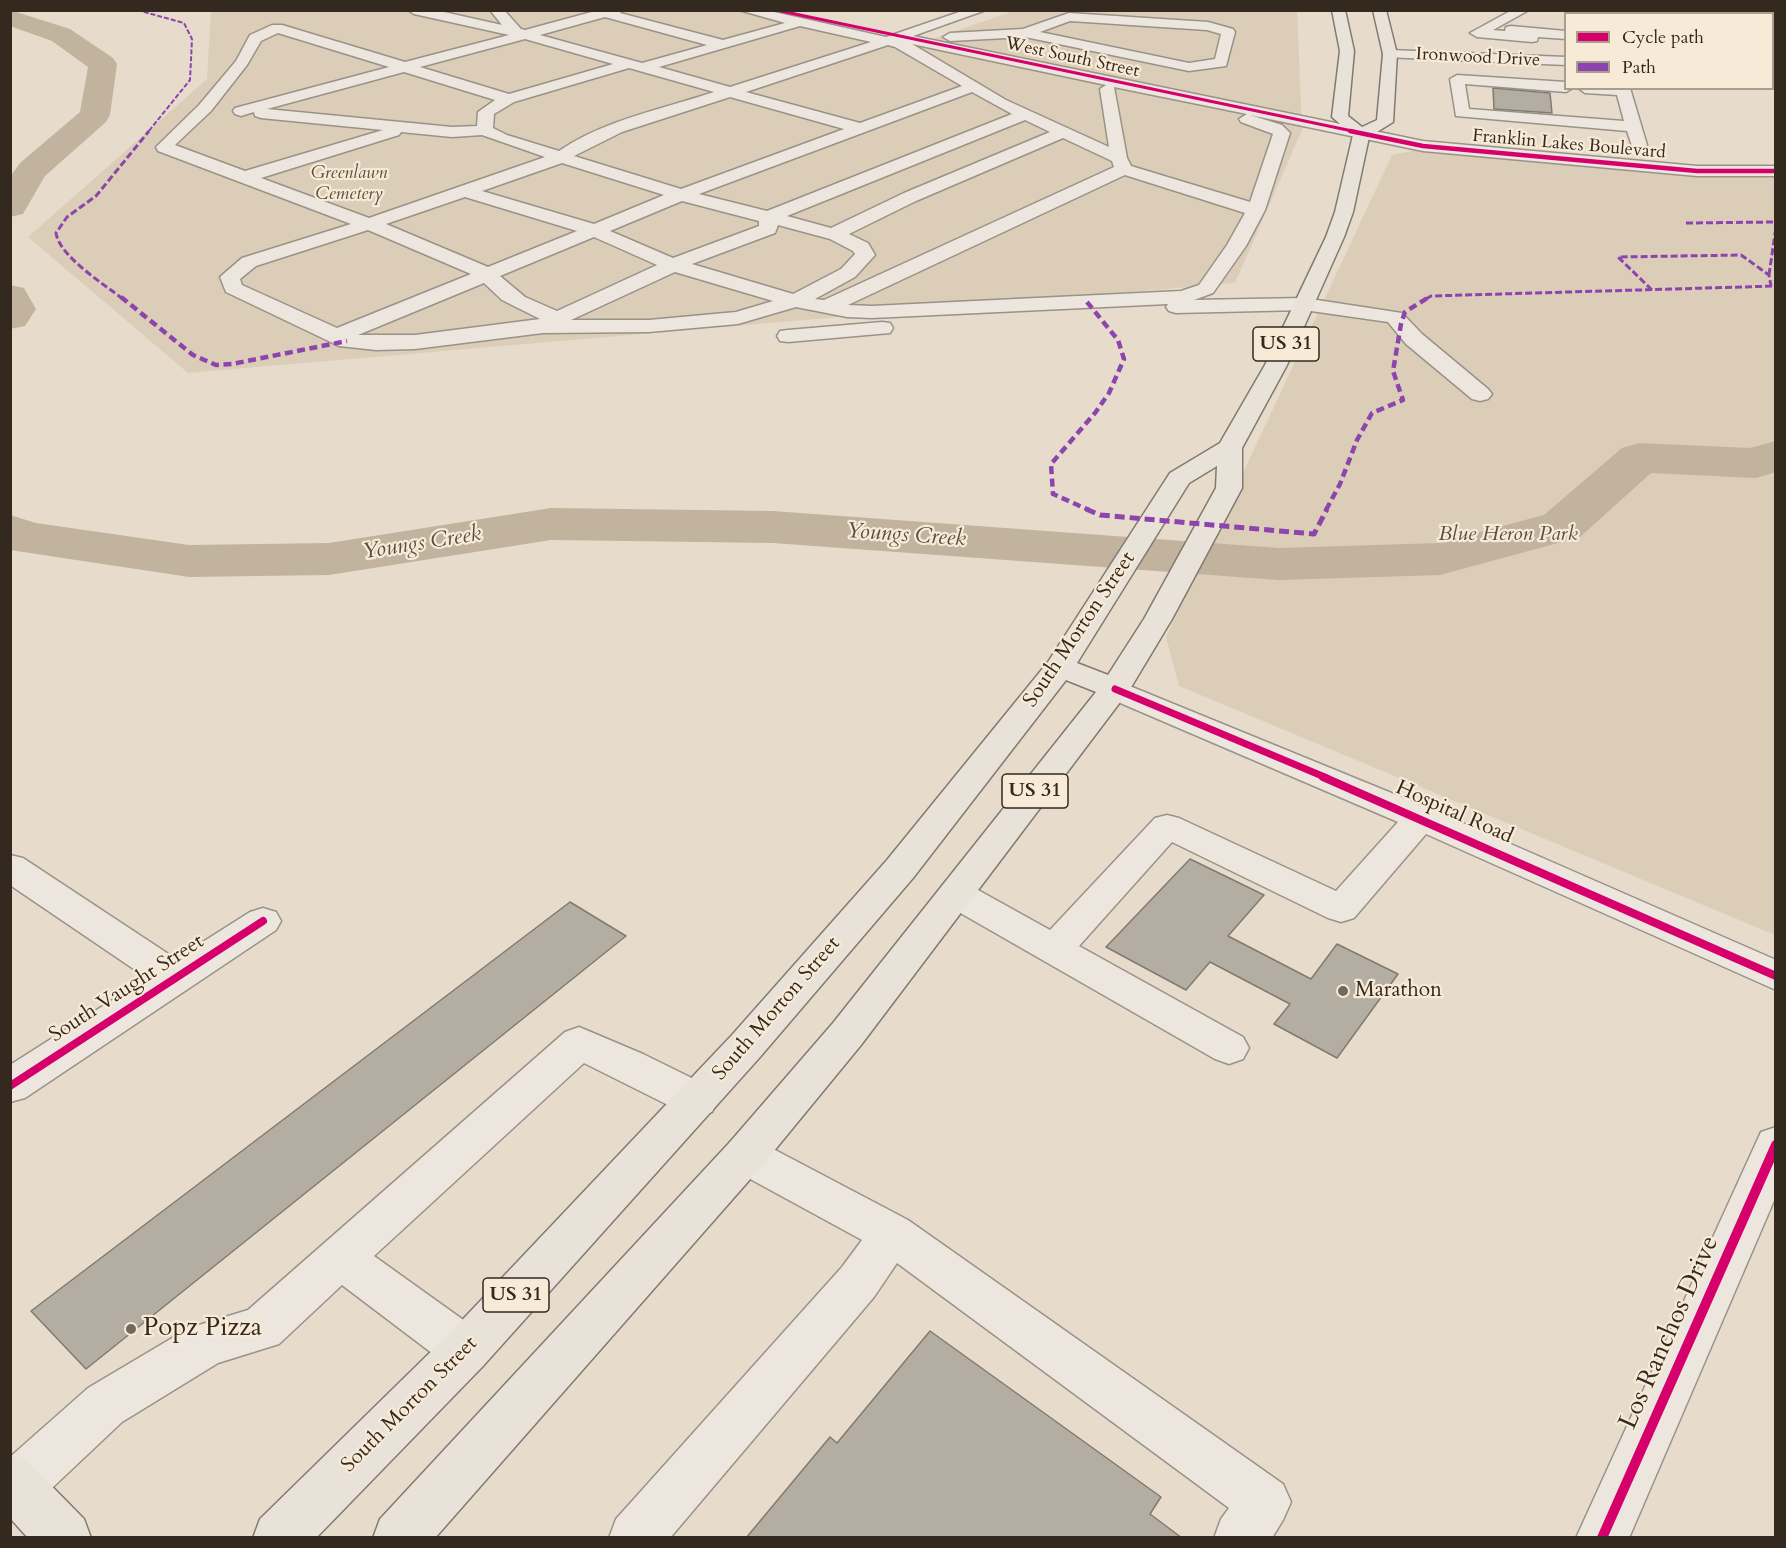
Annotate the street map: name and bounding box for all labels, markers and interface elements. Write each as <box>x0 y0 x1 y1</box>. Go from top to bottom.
legend <box>1564 12 1774 90</box>
text: Cycle path <box>1622 25 1704 50</box>
street label: West South Street <box>1003 33 1141 83</box>
street label: Ironwood Drive <box>1415 44 1541 72</box>
text: Path <box>1622 55 1656 80</box>
street label: Franklin Lakes Boulevard <box>1471 126 1667 164</box>
park label: Greenlawn Cemetery <box>311 163 387 206</box>
road number: US 31 <box>1253 327 1319 361</box>
water label: Youngs Creek <box>845 519 967 553</box>
water label: Youngs Creek <box>361 522 483 566</box>
park label: Blue Heron Park <box>1438 522 1578 548</box>
street label: South Morton Street <box>1019 547 1141 713</box>
road number: US 31 <box>1002 774 1068 808</box>
street label: Hospital Road <box>1391 776 1517 850</box>
street label: South Vaught Street <box>45 930 209 1048</box>
street label: South Morton Street <box>708 932 846 1086</box>
place label: Marathon <box>1355 978 1442 1004</box>
marker: Marathon <box>1336 984 1350 998</box>
street label: Los Ranchos Drive <box>1613 1232 1727 1434</box>
road number: US 31 <box>483 1278 549 1312</box>
place label: Popz Pizza <box>143 1313 262 1345</box>
marker: Popz Pizza <box>124 1322 138 1336</box>
street label: South Morton Street <box>337 1332 483 1478</box>

